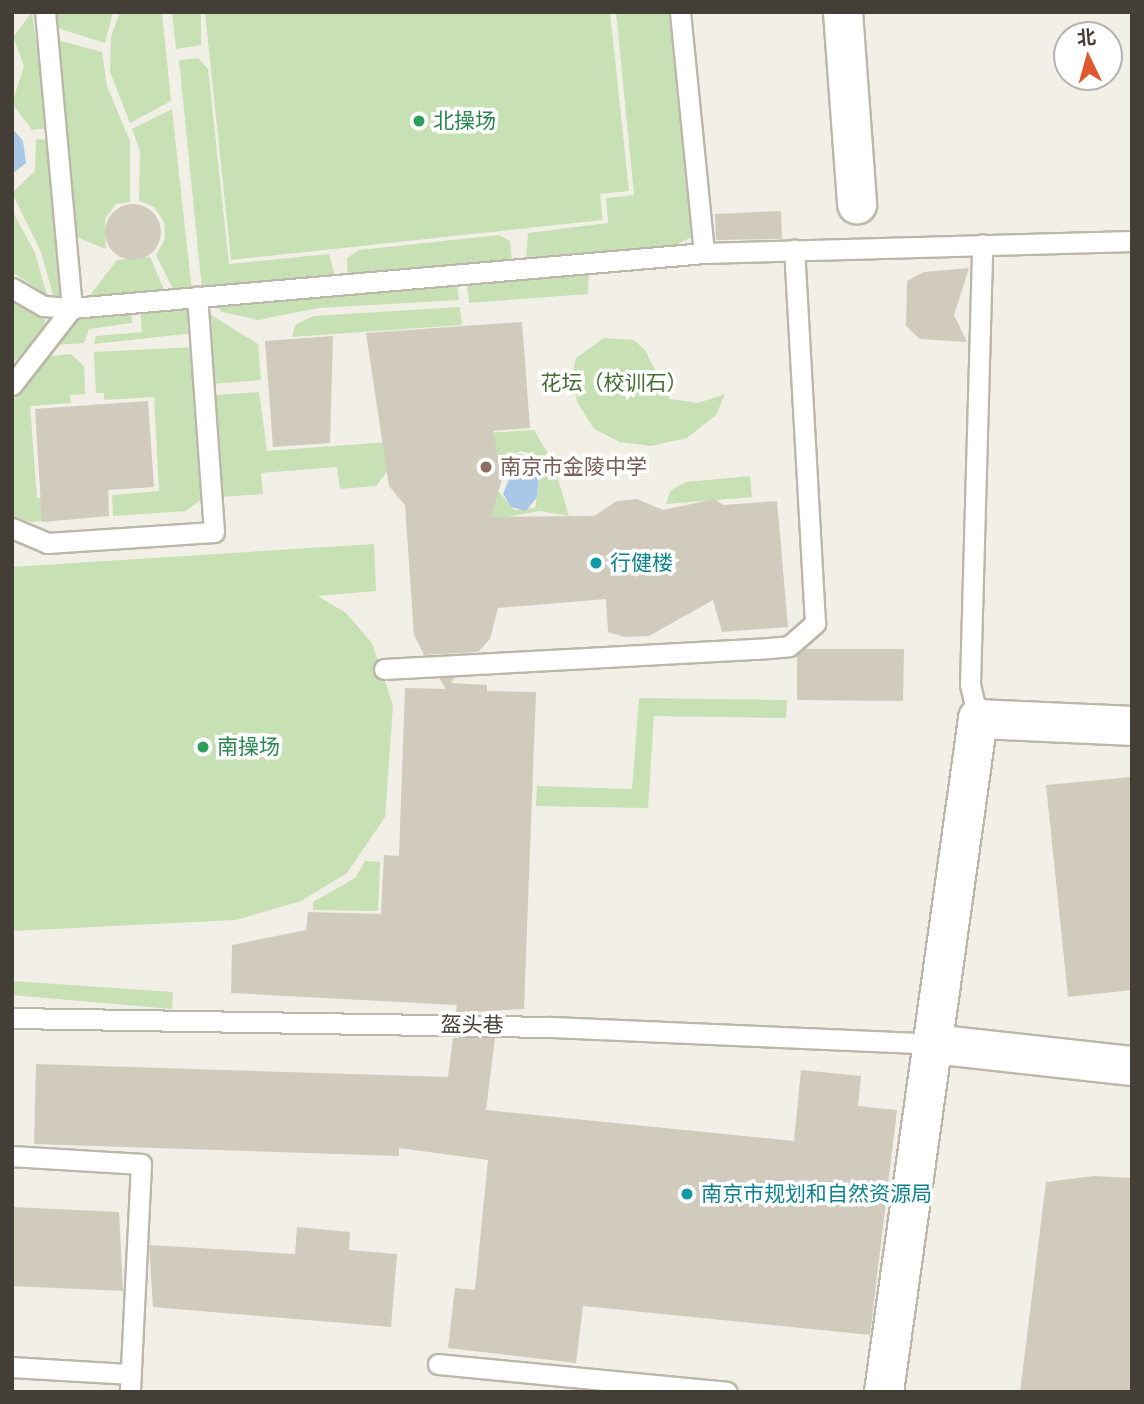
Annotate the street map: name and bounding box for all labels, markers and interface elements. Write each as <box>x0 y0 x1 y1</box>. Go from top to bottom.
north arrow <box>1053 21 1123 91</box>
text: 北 <box>1076 25 1097 49</box>
place label: 北操场 <box>433 108 496 134</box>
marker: 北操场 <box>411 113 427 129</box>
park label: 花坛（校训石） <box>541 370 687 396</box>
place label: 南京市金陵中学 <box>500 454 647 480</box>
marker: 南京市金陵中学 <box>478 459 494 475</box>
place label: 行健楼 <box>610 550 673 576</box>
marker: 行健楼 <box>588 555 604 571</box>
place label: 南操场 <box>217 734 280 760</box>
marker: 南操场 <box>195 739 211 755</box>
street label: 盔头巷 <box>440 1012 504 1038</box>
place label: 南京市规划和自然资源局 <box>701 1181 932 1207</box>
marker: 南京市规划和自然资源局 <box>679 1186 695 1202</box>

